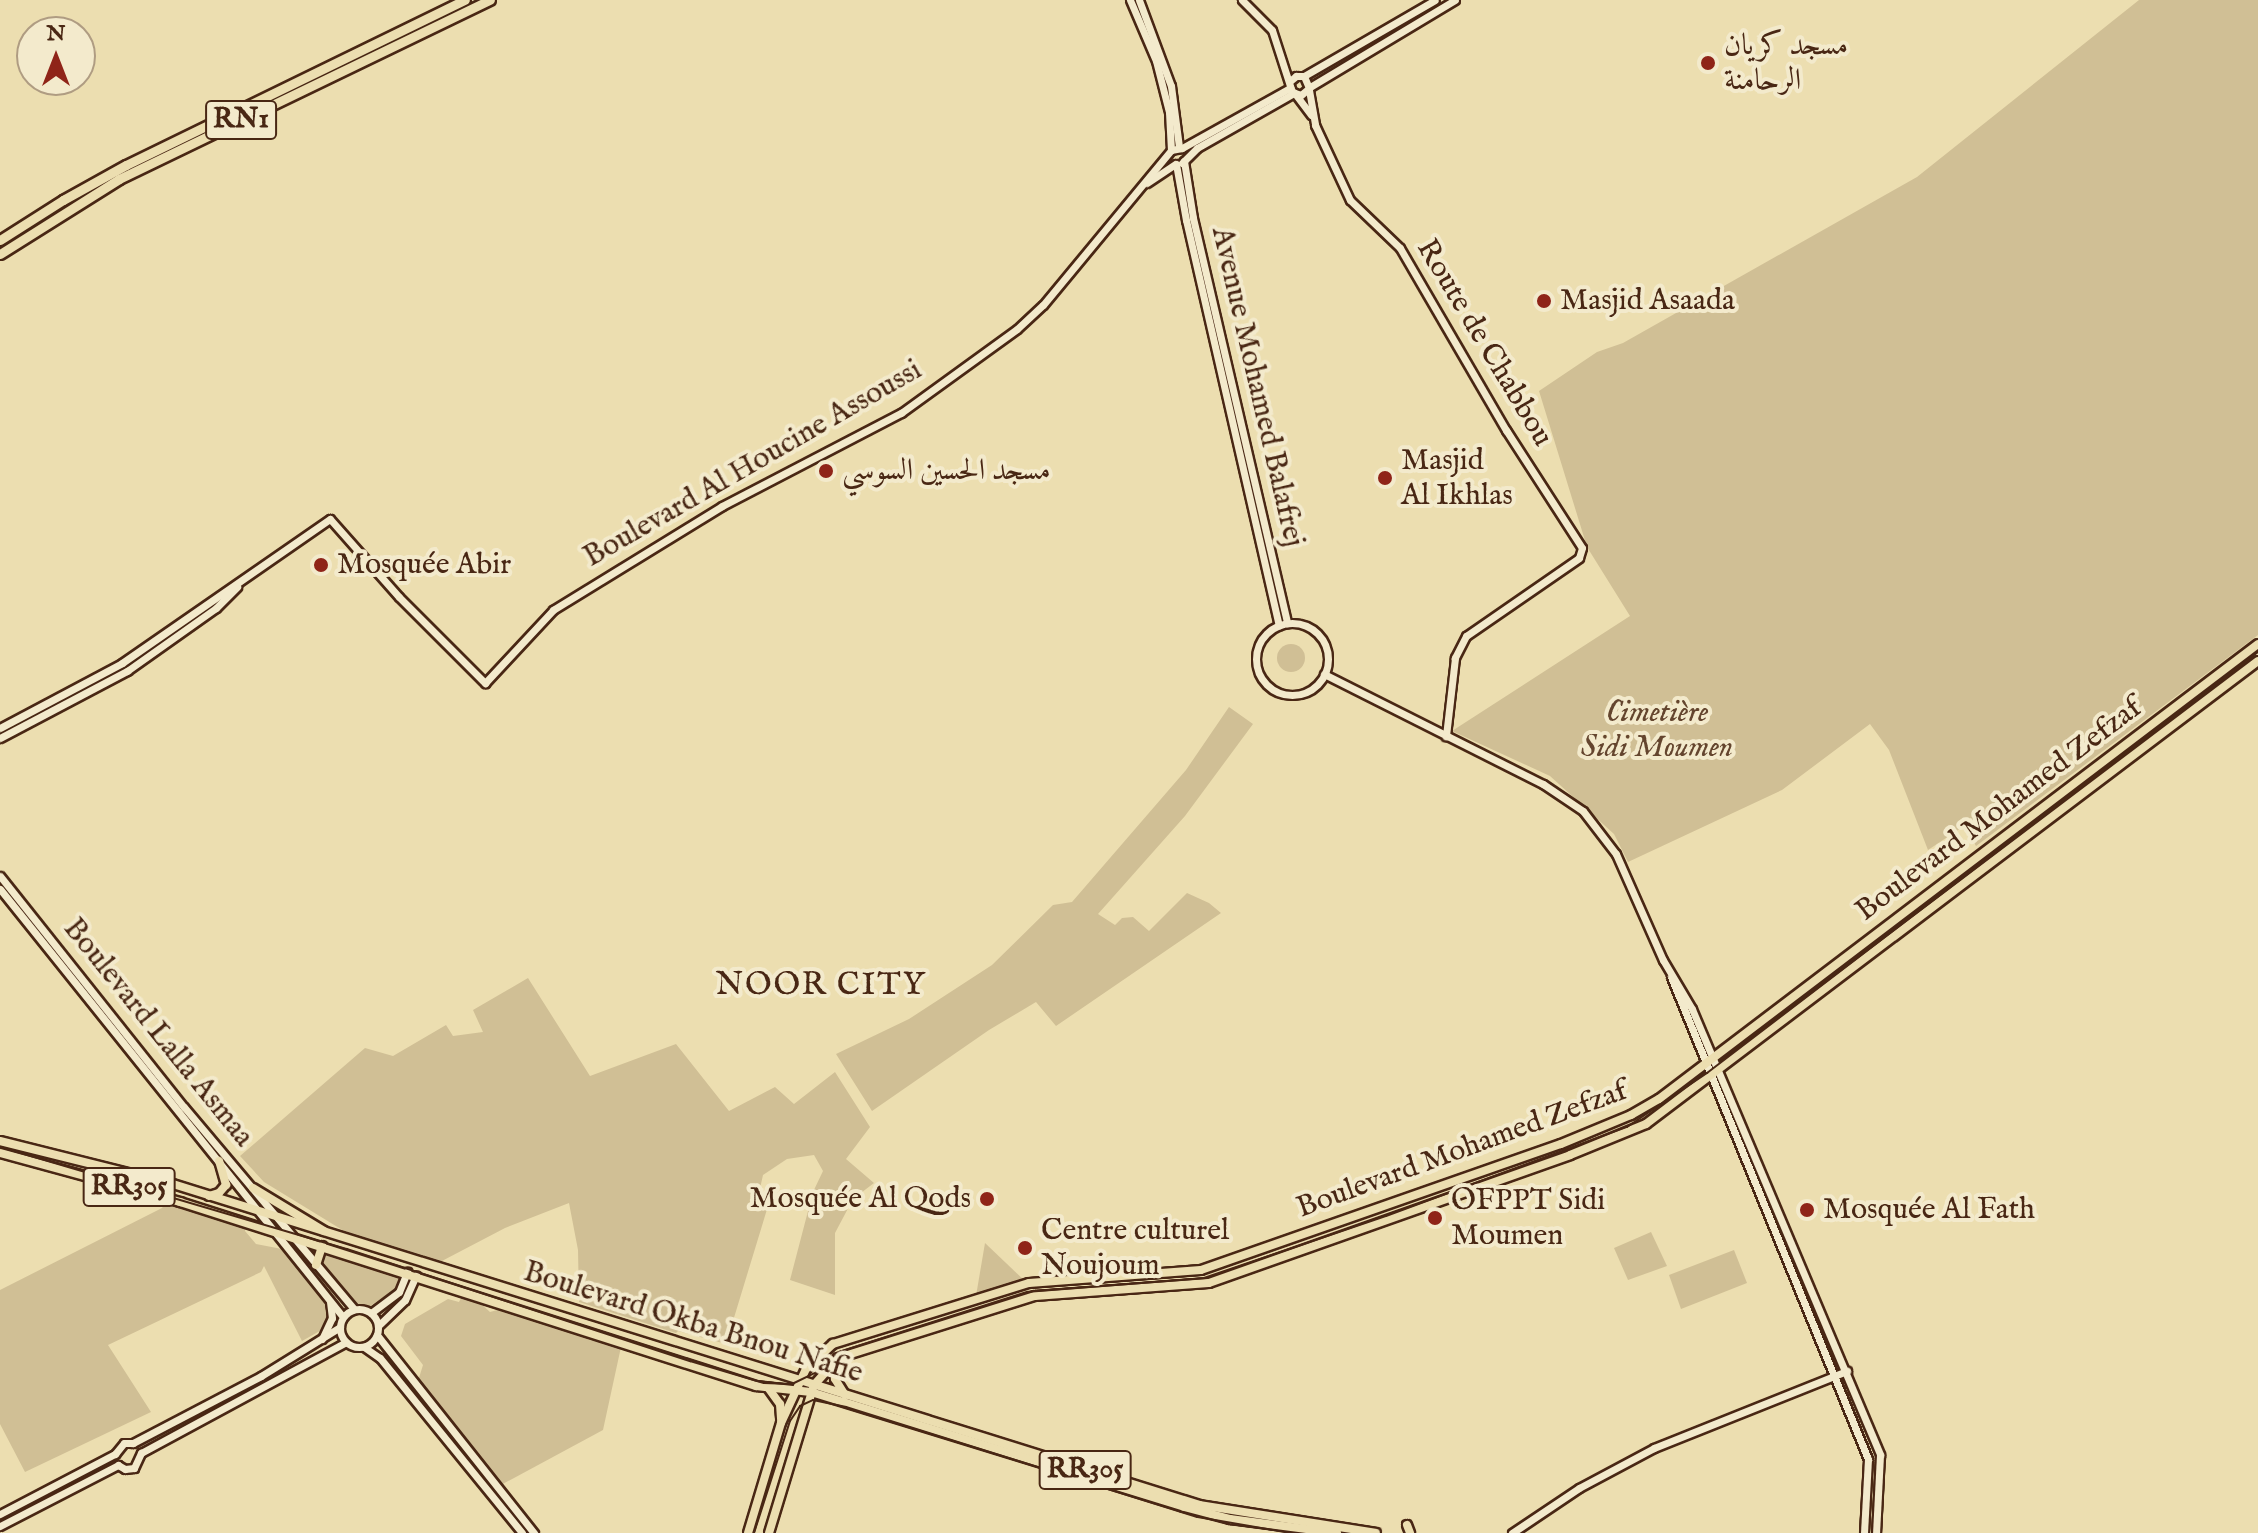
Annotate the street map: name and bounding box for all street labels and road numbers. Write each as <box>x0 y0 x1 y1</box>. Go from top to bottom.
road number: RN1 <box>205 96 277 144</box>
street label: Avenue Mohamed Balafrej <box>1203 224 1311 550</box>
street label: Route de Chabbou <box>1408 233 1560 453</box>
street label: Boulevard Al Houcine Assoussi <box>578 352 928 576</box>
street label: Boulevard Mohamed Zefzaf <box>1849 691 2149 929</box>
street label: Boulevard Lalla Asmaa <box>55 912 261 1154</box>
street label: Boulevard Mohamed Zefzaf <box>1292 1073 1632 1227</box>
road number: RR305 <box>81 1163 177 1211</box>
street label: Boulevard Okba Bnou Nafie <box>519 1254 867 1392</box>
road number: RR305 <box>1037 1446 1133 1494</box>

